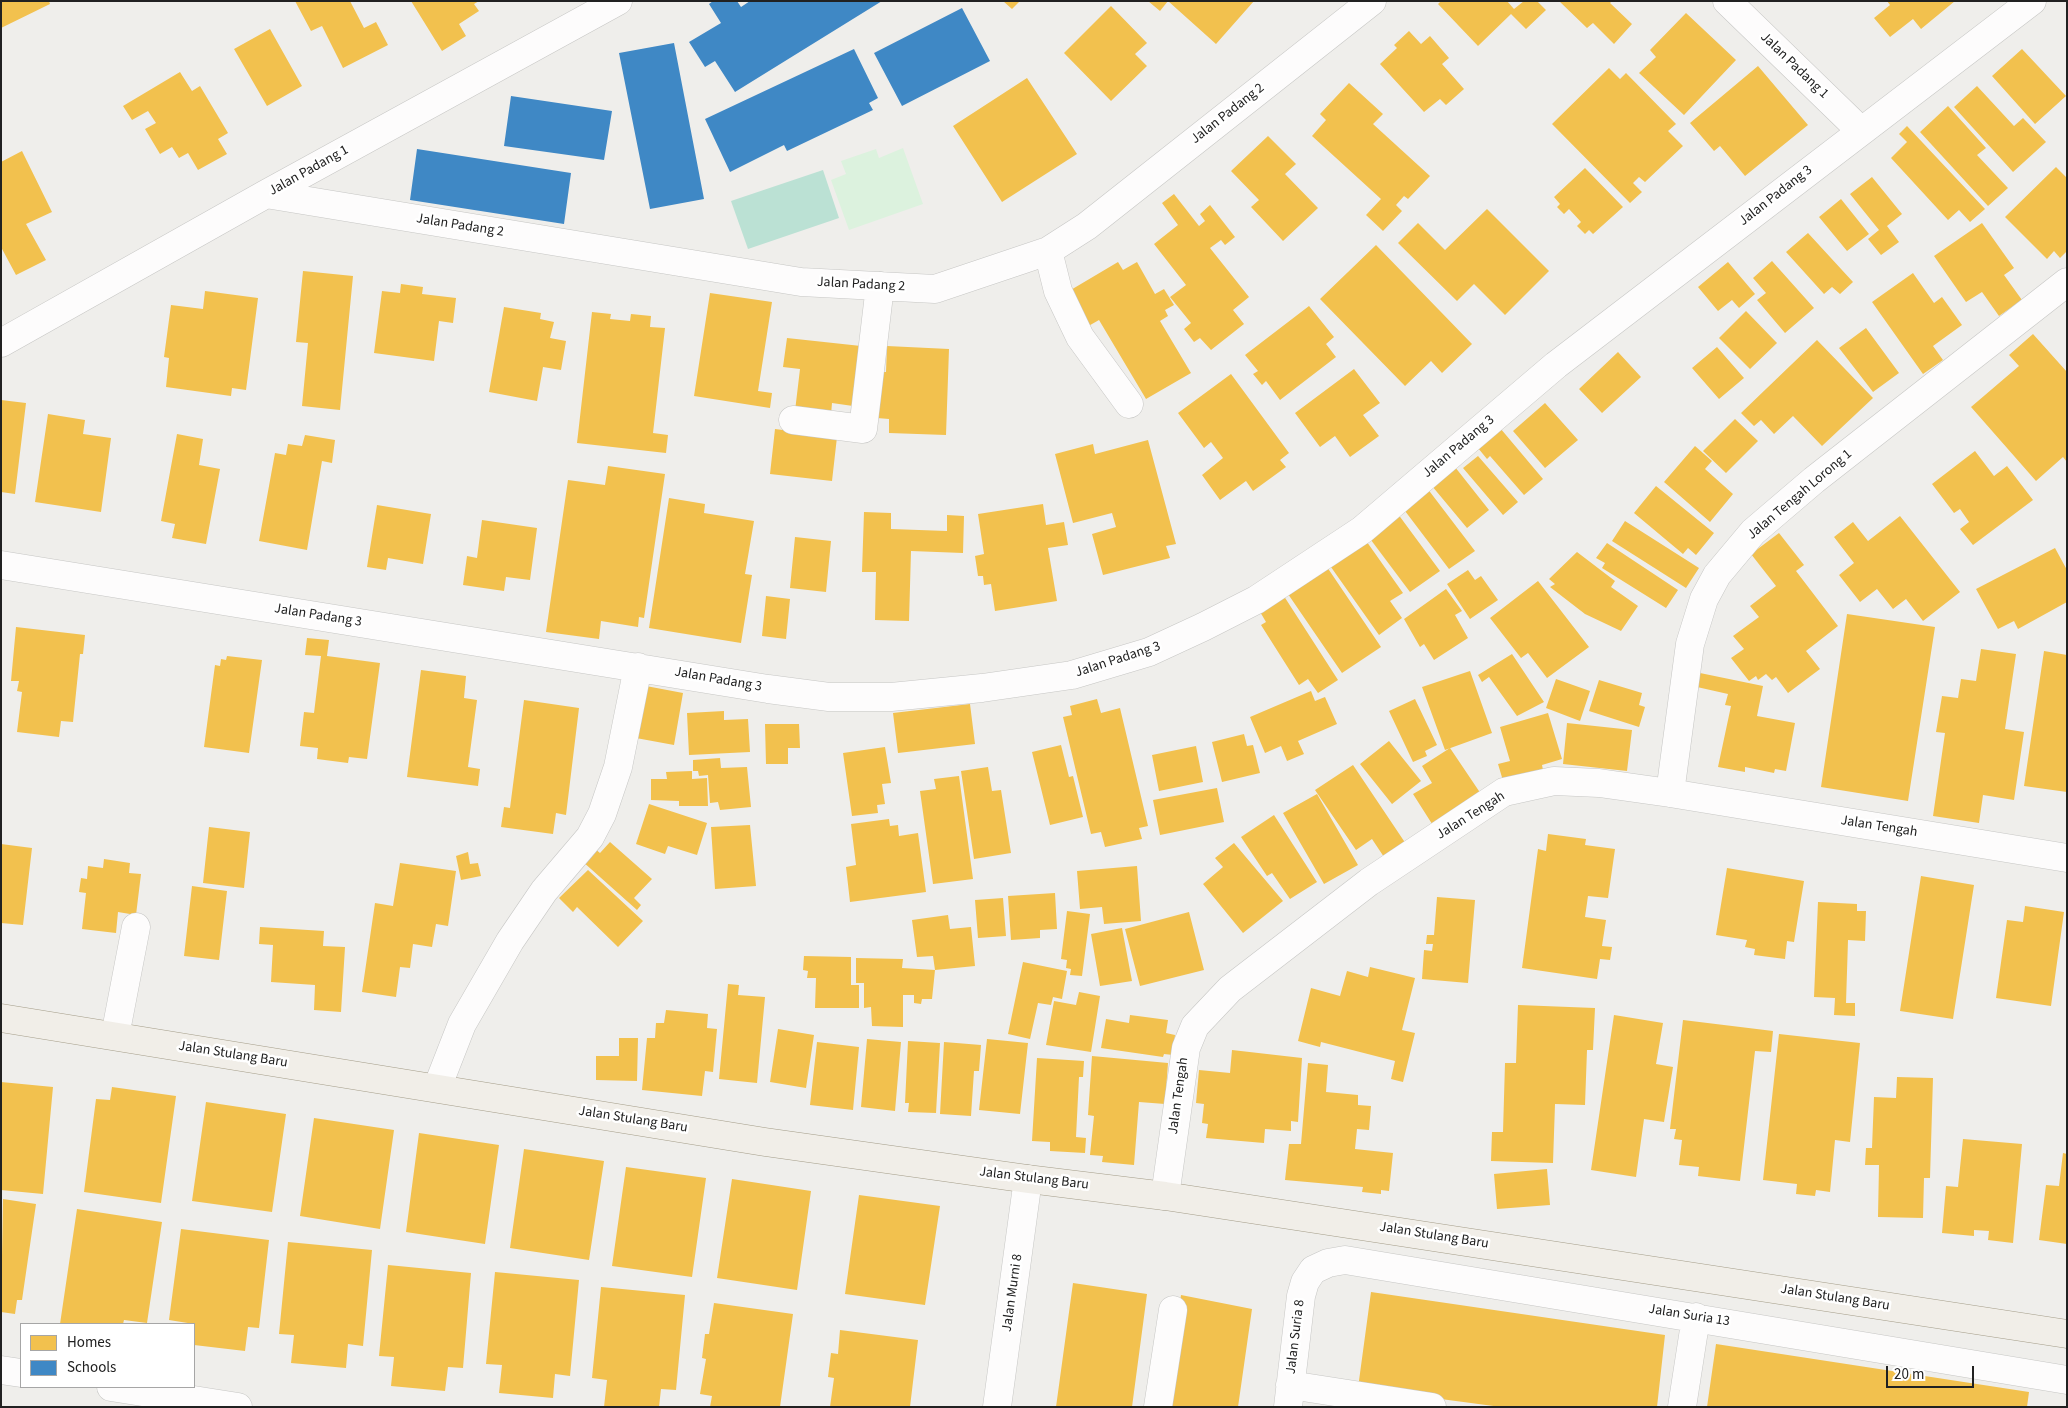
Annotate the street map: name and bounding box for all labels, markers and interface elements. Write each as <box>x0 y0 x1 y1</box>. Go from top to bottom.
street label: Jalan Padang 1 <box>1756 29 1832 103</box>
street label: Jalan Padang 2 <box>1188 80 1268 148</box>
street label: Jalan Padang 1 <box>266 142 352 200</box>
street label: Jalan Padang 3 <box>1736 162 1816 230</box>
street label: Jalan Padang 2 <box>415 211 505 241</box>
street label: Jalan Padang 2 <box>816 274 906 296</box>
street label: Jalan Padang 3 <box>1420 412 1498 482</box>
street label: Jalan Tengah Lorong 1 <box>1744 446 1856 544</box>
street label: Jalan Padang 3 <box>273 601 363 631</box>
street label: Jalan Padang 3 <box>1073 638 1163 682</box>
street label: Jalan Padang 3 <box>673 664 763 696</box>
street label: Jalan Tengah <box>1434 788 1508 844</box>
street label: Jalan Tengah <box>1839 813 1919 841</box>
street label: Jalan Stulang Baru <box>177 1038 289 1072</box>
street label: Jalan Tengah <box>1165 1056 1193 1136</box>
street label: Jalan Stulang Baru <box>577 1103 689 1137</box>
street label: Jalan Stulang Baru <box>978 1164 1090 1194</box>
street label: Jalan Stulang Baru <box>1378 1219 1490 1253</box>
street label: Jalan Murni 8 <box>999 1253 1027 1333</box>
street label: Jalan Stulang Baru <box>1779 1281 1891 1315</box>
street label: Jalan Suria 8 <box>1283 1299 1309 1375</box>
street label: Jalan Suria 13 <box>1647 1301 1731 1331</box>
legend <box>20 1323 195 1388</box>
text: Homes <box>67 1332 111 1353</box>
scale bar <box>1888 1356 1976 1388</box>
text: Schools <box>67 1357 116 1378</box>
text: 20 m <box>1894 1364 1924 1385</box>

